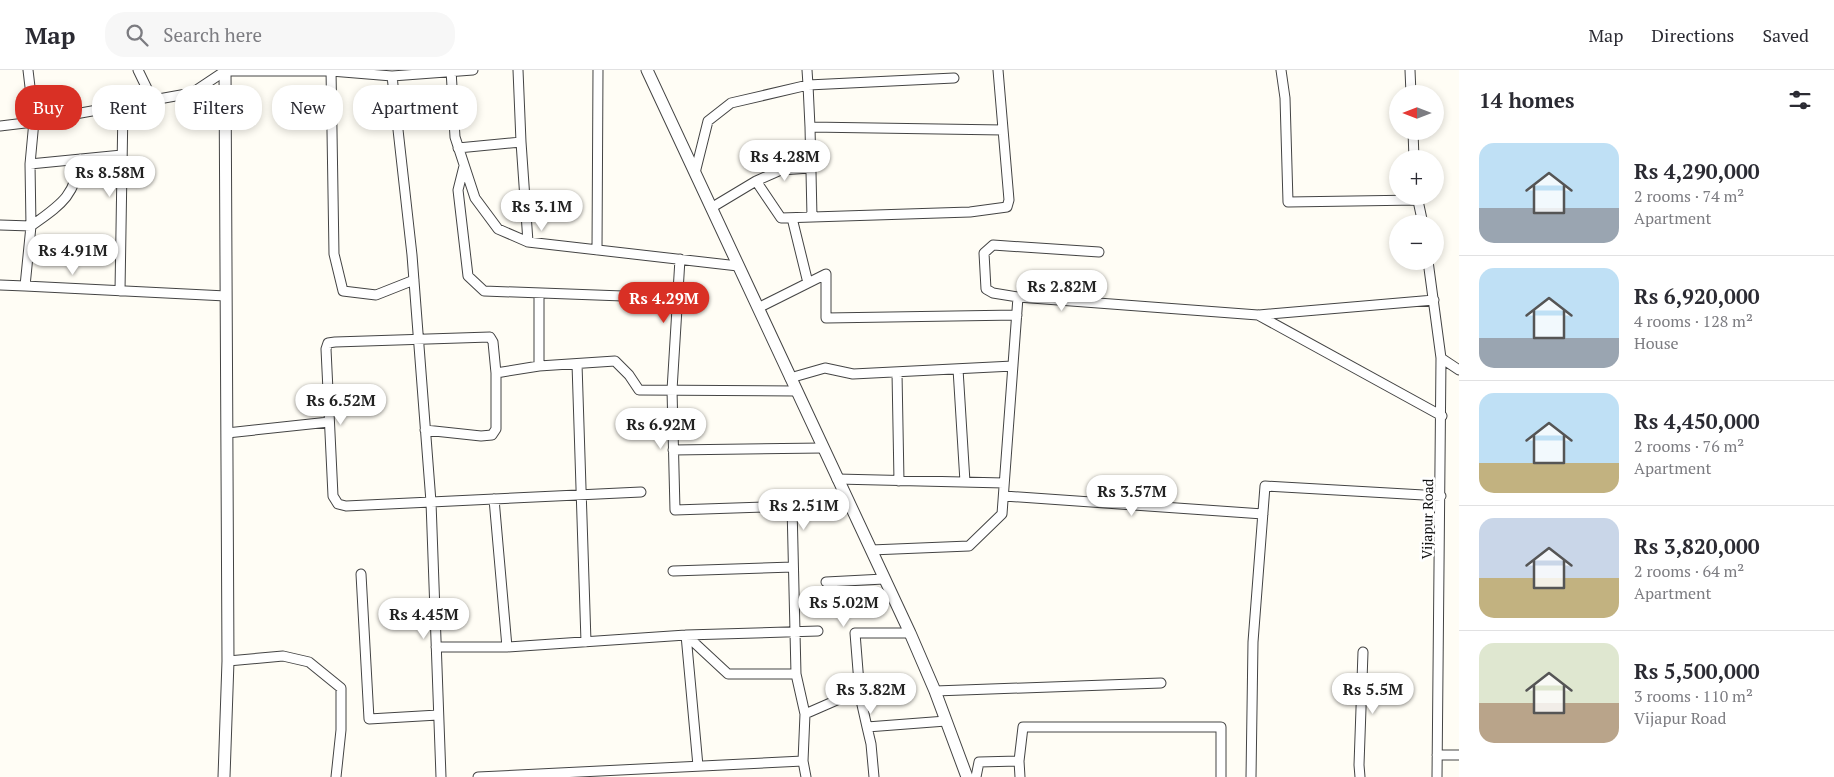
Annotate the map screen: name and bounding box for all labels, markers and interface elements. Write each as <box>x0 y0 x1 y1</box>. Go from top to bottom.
search box <box>105 12 455 57</box>
text: Map <box>25 19 75 51</box>
icon: search <box>123 21 151 49</box>
text: Search here <box>163 22 262 47</box>
text: Map <box>1588 23 1623 47</box>
text: Directions <box>1651 23 1734 47</box>
text: Saved <box>1762 23 1809 47</box>
chip: Buy <box>15 85 82 130</box>
chip: Rent <box>92 85 165 130</box>
chip: Filters <box>175 85 262 130</box>
chip: New <box>272 85 343 130</box>
chip: Apartment <box>353 85 477 130</box>
north arrow <box>1389 85 1444 140</box>
map controls <box>1389 85 1444 270</box>
text: 14 homes <box>1479 86 1575 114</box>
icon: filters <box>1786 86 1814 114</box>
pin: Rs 4.28M <box>733 140 837 182</box>
text: Rs 4.28M <box>750 145 820 167</box>
button: + <box>1389 150 1444 205</box>
pin: Rs 8.58M <box>58 156 162 198</box>
text: Rs 4,290,000 <box>1634 157 1760 185</box>
text: Rs 8.58M <box>75 161 145 183</box>
icon: home <box>1519 163 1579 223</box>
text: 2 rooms · 74 m² <box>1634 185 1744 207</box>
pin: Rs 3.1M <box>496 190 588 232</box>
text: Rs 3.1M <box>512 195 572 217</box>
text: Apartment <box>1634 207 1711 229</box>
button: − <box>1389 215 1444 270</box>
pin: Rs 4.91M <box>21 234 125 276</box>
text: Rs 4.91M <box>38 239 108 261</box>
pin: Rs 2.82M <box>1010 270 1114 312</box>
text: Rs 2.82M <box>1027 275 1097 297</box>
pin: Rs 4.29M <box>612 282 716 324</box>
text: Rs 6,920,000 <box>1634 282 1760 310</box>
text: Rs 4.29M <box>629 287 699 309</box>
icon: home <box>1519 288 1579 348</box>
text: 4 rooms · 128 m² <box>1634 310 1753 332</box>
text: House <box>1634 332 1679 354</box>
pin: Rs 6.52M <box>289 384 393 426</box>
text: Rs 6.52M <box>306 389 376 411</box>
text: Rs 4,450,000 <box>1634 407 1760 435</box>
pin: Rs 6.92M <box>609 408 713 450</box>
text: Rs 6.92M <box>626 413 696 435</box>
icon: home <box>1519 413 1579 473</box>
text: 2 rooms · 76 m² <box>1634 435 1744 457</box>
text: Apartment <box>1634 457 1711 479</box>
pin: Rs 3.57M <box>1080 474 1184 517</box>
street label: Vijapur Road <box>1417 478 1437 560</box>
text: Rs 3.57M <box>1097 480 1167 502</box>
pin: Rs 2.51M <box>752 488 856 531</box>
text: Rs 2.51M <box>769 494 839 516</box>
text: Rs 3,820,000 <box>1634 532 1760 560</box>
icon: home <box>1519 538 1579 598</box>
text: 2 rooms · 64 m² <box>1634 560 1744 582</box>
text: Apartment <box>1634 582 1711 604</box>
pin: Rs 5.02M <box>792 586 896 628</box>
text: Rs 5.02M <box>809 591 879 613</box>
pin: Rs 4.45M <box>372 598 476 640</box>
text: Rs 4.45M <box>389 603 459 625</box>
text: Rs 5,500,000 <box>1634 657 1760 685</box>
icon: home <box>1519 663 1579 723</box>
pin: Rs 3.82M <box>819 672 923 715</box>
pin: Rs 5.5M <box>1327 672 1419 715</box>
text: Rs 3.82M <box>836 678 906 700</box>
text: Rs 5.5M <box>1343 678 1403 700</box>
text: 3 rooms · 110 m² <box>1634 685 1753 707</box>
text: Vijapur Road <box>1634 707 1726 729</box>

